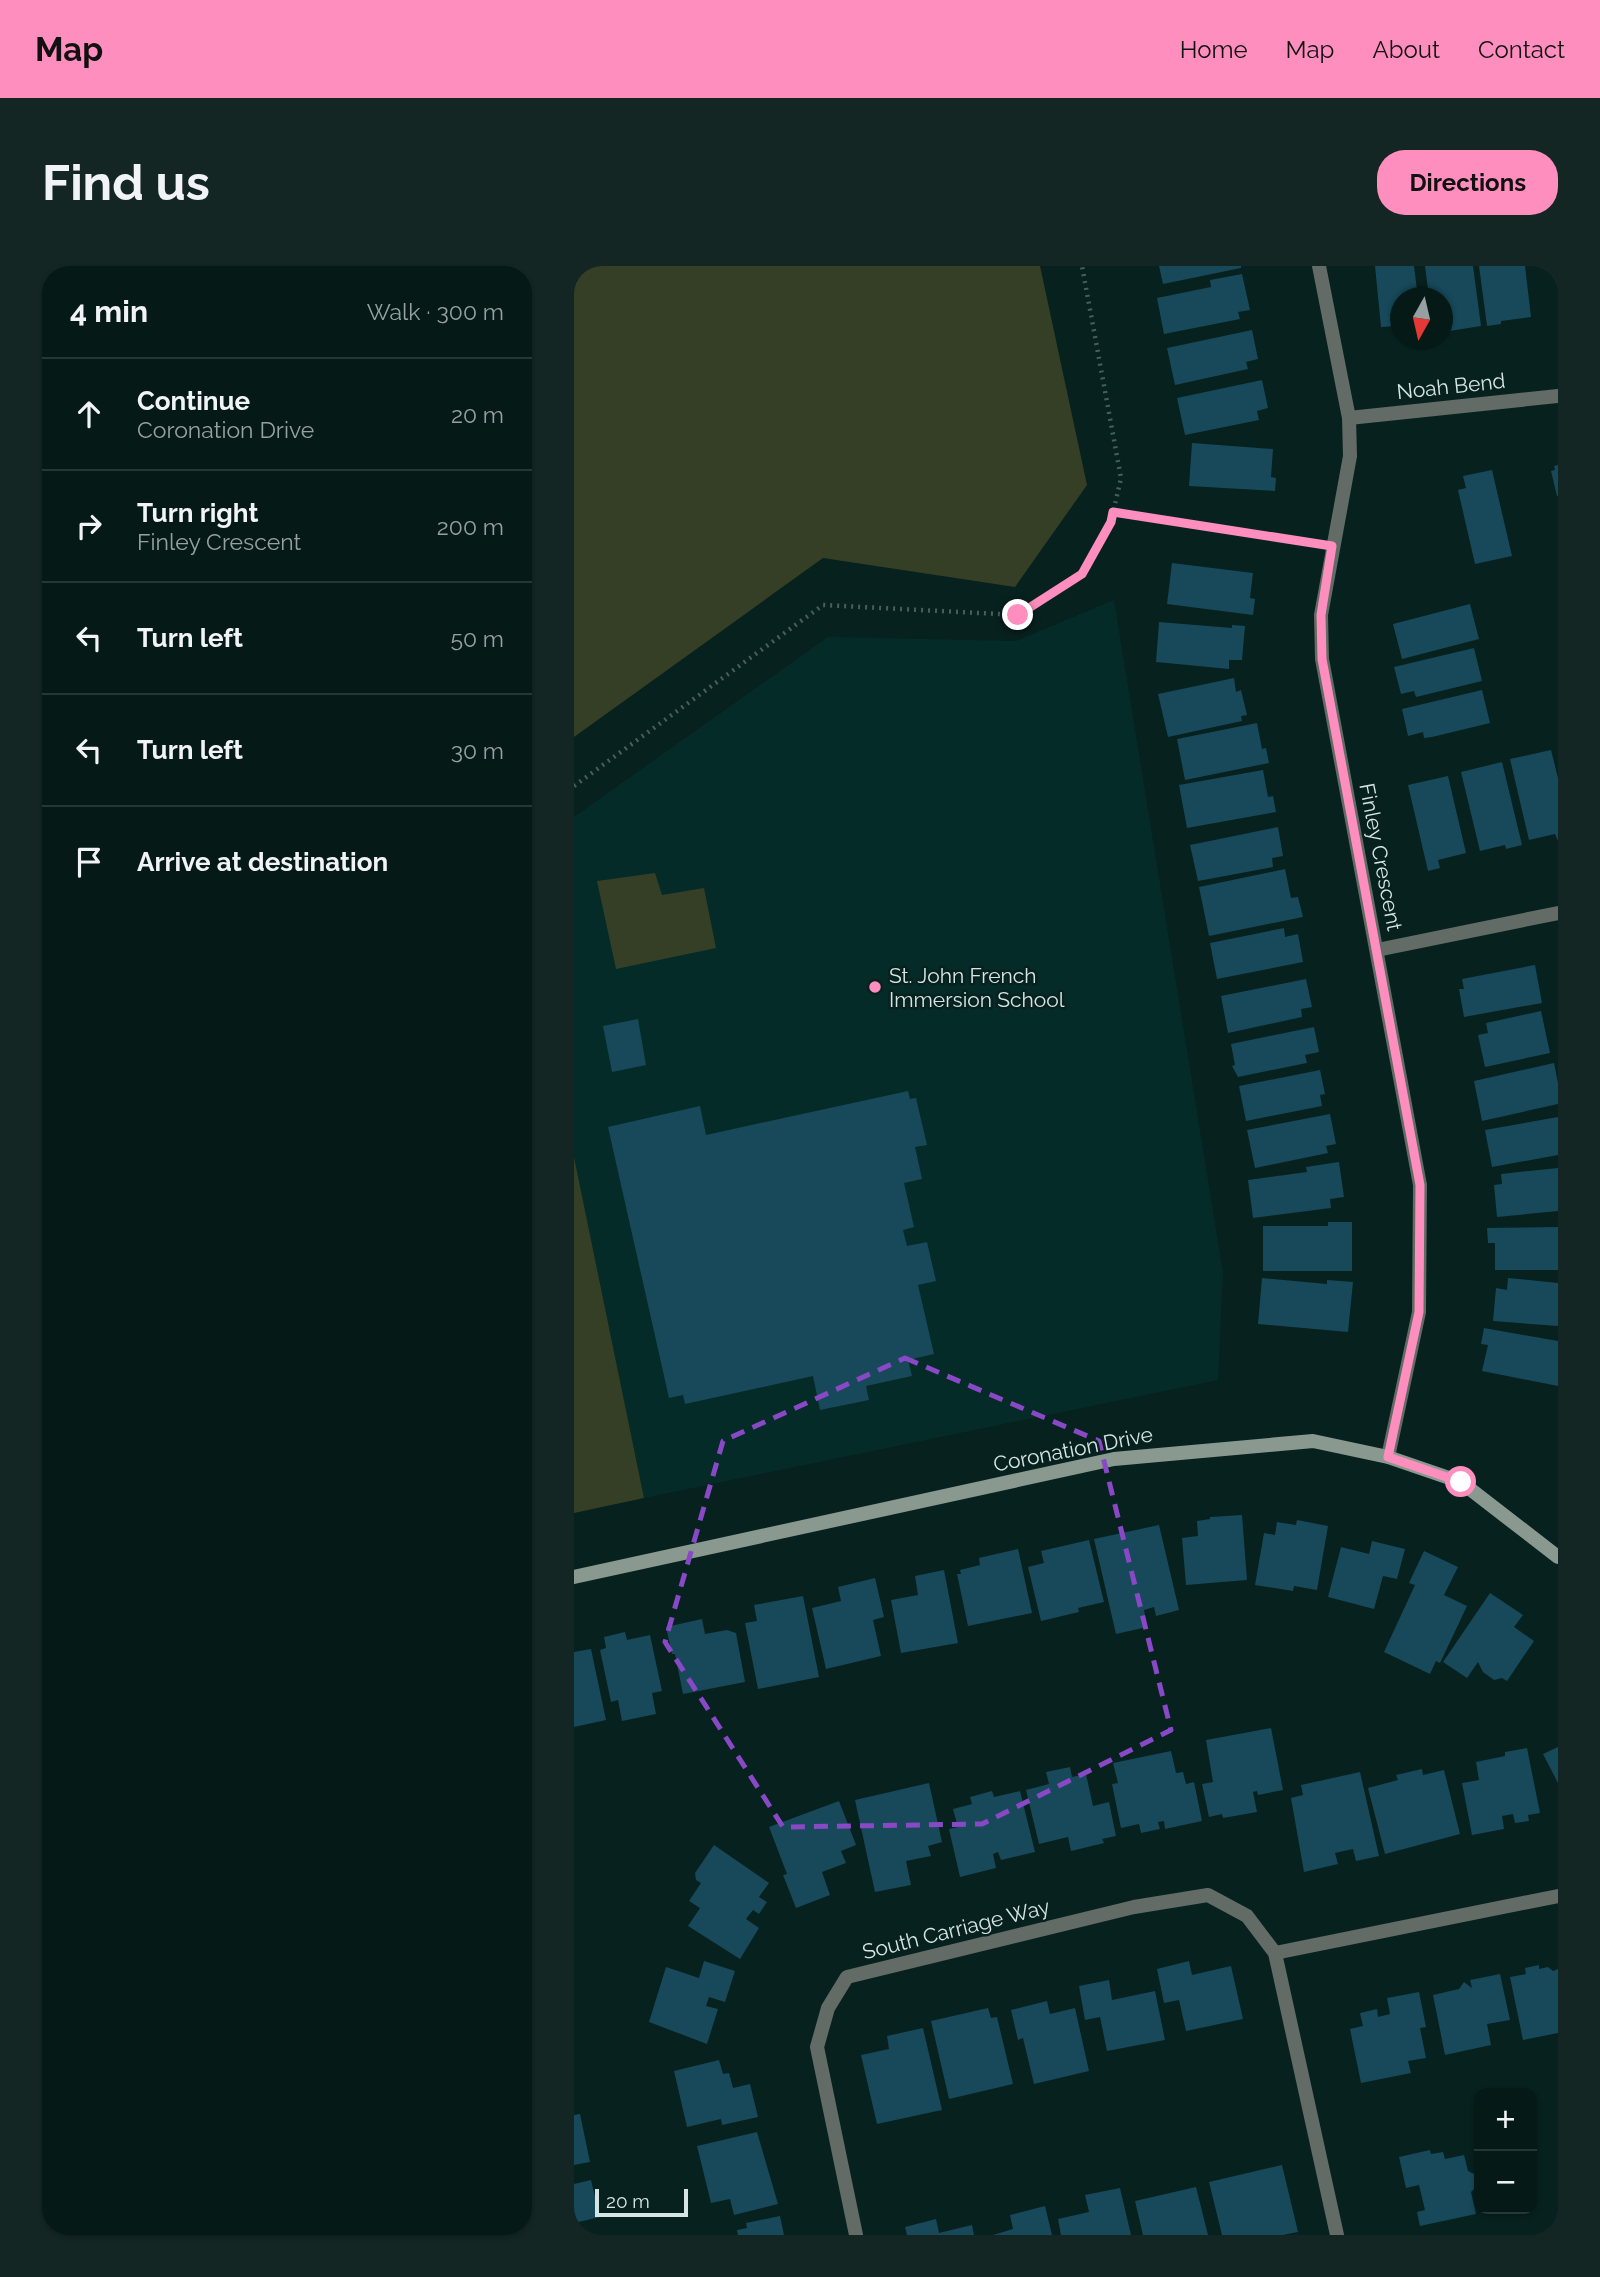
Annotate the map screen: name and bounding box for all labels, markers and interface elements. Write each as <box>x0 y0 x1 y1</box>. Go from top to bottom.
text: Map <box>35 30 103 69</box>
text: Home <box>1180 35 1248 64</box>
text: Map <box>1286 35 1334 64</box>
text: About <box>1372 35 1440 64</box>
text: Contact <box>1478 35 1565 64</box>
button: Directions <box>1377 150 1558 215</box>
text: Find us <box>42 154 210 211</box>
north arrow <box>1390 287 1453 350</box>
text: 4 min <box>70 294 148 329</box>
text: Walk · 300 m <box>367 298 504 325</box>
street label: Noah Bend <box>1395 368 1507 404</box>
text: Continue <box>137 386 250 416</box>
icon: ahead <box>70 395 108 433</box>
text: 20 m <box>451 401 504 428</box>
text: Coronation Drive <box>137 416 314 443</box>
text: Turn right <box>137 498 258 528</box>
icon: right <box>70 507 108 545</box>
text: 200 m <box>437 513 504 540</box>
text: Finley Crescent <box>137 528 301 555</box>
route end <box>1002 599 1033 630</box>
icon: left <box>70 619 108 657</box>
text: Turn left <box>137 623 243 653</box>
text: 50 m <box>450 625 504 652</box>
icon: left <box>70 731 108 769</box>
text: Turn left <box>137 735 243 765</box>
text: 30 m <box>451 737 504 764</box>
street label: Finley Crescent <box>1354 781 1408 933</box>
icon: arrive <box>70 843 108 881</box>
text: Arrive at destination <box>137 847 388 877</box>
place label: St. John French Immersion School <box>889 963 1065 1012</box>
marker: St. John French Immersion School <box>867 979 883 995</box>
street label: Coronation Drive <box>991 1421 1155 1477</box>
route start <box>1445 1466 1476 1497</box>
street label: South Carriage Way <box>860 1894 1052 1964</box>
map controls <box>1474 2088 1537 2214</box>
button: + <box>1474 2088 1537 2151</box>
button: − <box>1474 2151 1537 2214</box>
scale bar <box>595 2186 688 2218</box>
text: 20 m <box>606 2190 650 2212</box>

